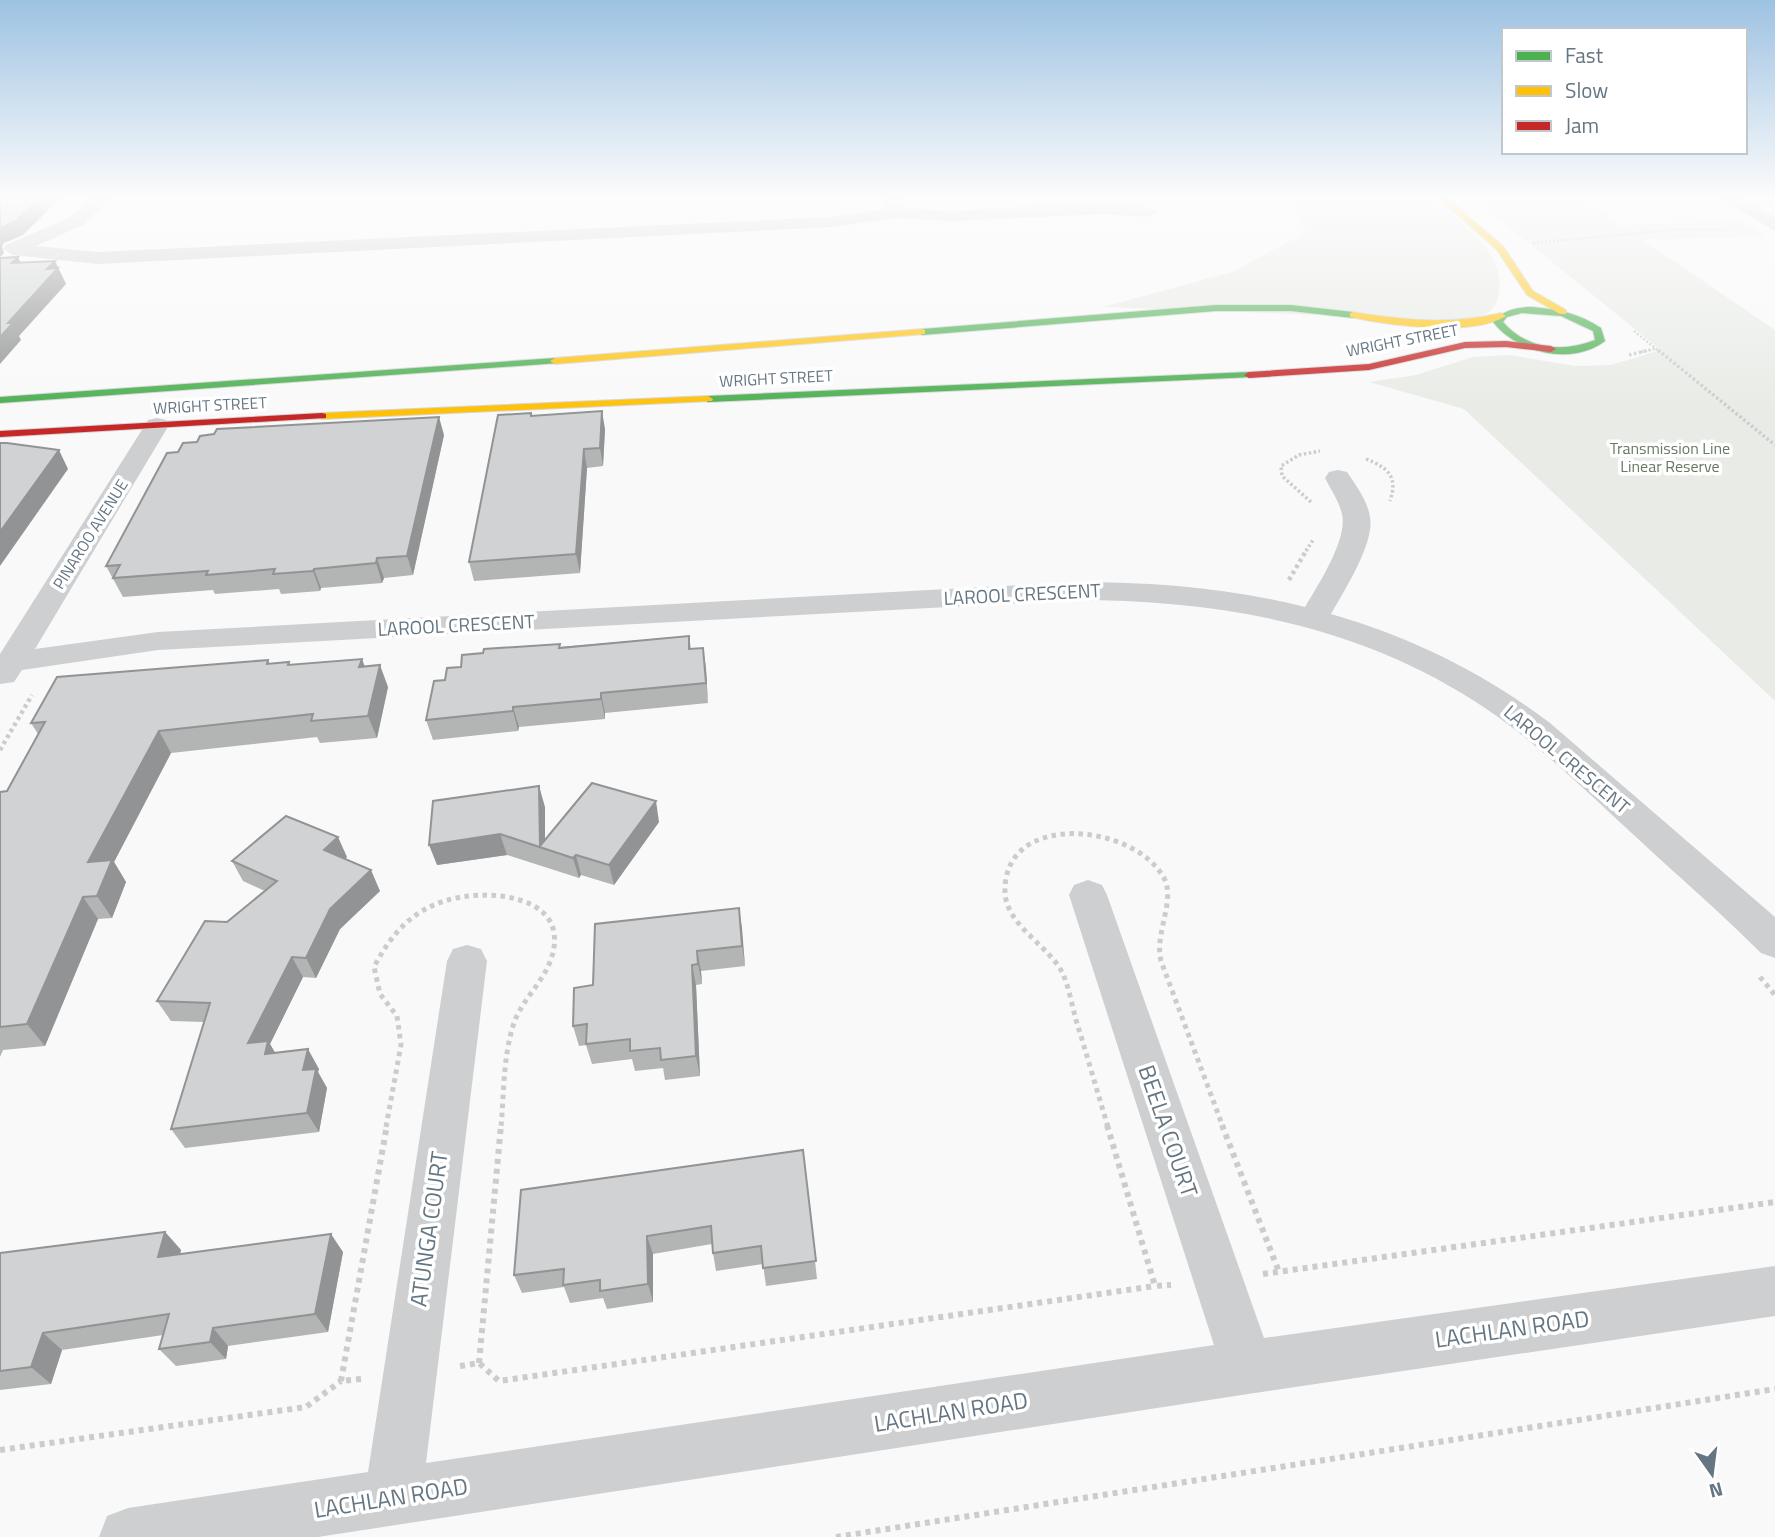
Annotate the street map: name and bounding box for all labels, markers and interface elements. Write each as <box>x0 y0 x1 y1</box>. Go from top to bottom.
legend <box>1502 28 1747 154</box>
text: Fast <box>1565 39 1604 71</box>
text: Slow <box>1565 74 1608 106</box>
text: Jam <box>1565 109 1599 141</box>
street label: WRIGHT STREET <box>1344 317 1461 363</box>
street label: WRIGHT STREET <box>719 363 834 393</box>
street label: WRIGHT STREET <box>153 390 268 420</box>
park label: Transmission Line Linear Reserve <box>1610 436 1730 478</box>
street label: PINAROO AVENUE <box>47 474 134 594</box>
street label: LAROOL CRESCENT <box>943 575 1101 612</box>
street label: LAROOL CRESCENT <box>377 606 535 643</box>
street label: LAROOL CRESCENT <box>1498 697 1637 820</box>
street label: BEELA COURT <box>1130 1060 1207 1202</box>
street label: ATUNGA COURT <box>400 1149 457 1309</box>
street label: LACHLAN ROAD <box>1433 1300 1591 1357</box>
street label: LACHLAN ROAD <box>871 1382 1030 1441</box>
north arrow <box>1677 1439 1747 1509</box>
street label: LACHLAN ROAD <box>311 1468 470 1527</box>
text: N <box>1706 1475 1726 1507</box>

